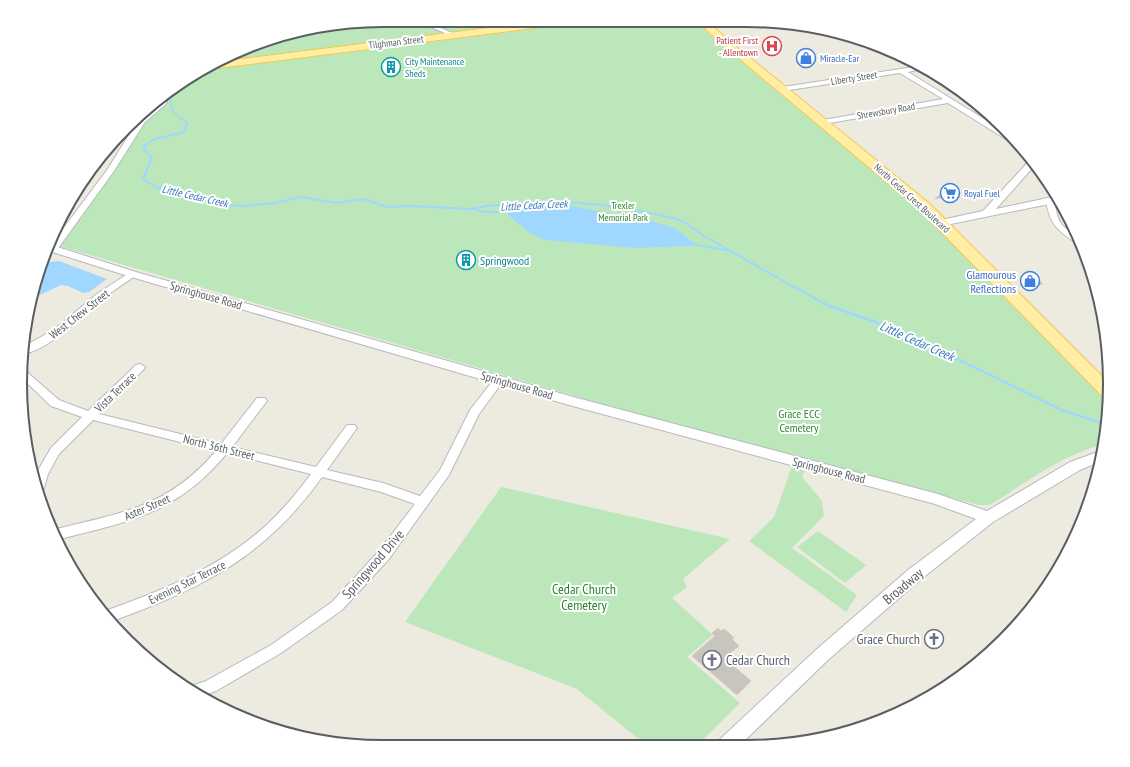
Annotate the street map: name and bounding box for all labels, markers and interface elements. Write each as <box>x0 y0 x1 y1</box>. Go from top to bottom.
street label: Tilghman Street <box>368 32 425 52</box>
place label: Patient First - Allentown <box>716 34 758 59</box>
hospital icon: Patient First - Allentown <box>761 35 783 57</box>
shop icon: Miracle-Ear <box>795 47 817 69</box>
place label: Miracle-Ear <box>820 52 860 65</box>
place label: City Maintenance Sheds <box>405 55 464 80</box>
building icon: City Maintenance Sheds <box>380 56 402 78</box>
street label: Liberty Street <box>830 68 878 88</box>
street label: Shrewsbury Road <box>856 99 916 123</box>
street label: North Cedar Crest Boulevard <box>871 160 953 236</box>
water label: Little Cedar Creek <box>161 182 231 211</box>
supermarket icon: Royal Fuel <box>939 182 961 204</box>
place label: Royal Fuel <box>964 187 1000 200</box>
water label: Little Cedar Creek <box>500 196 570 214</box>
park label: Trexler Memorial Park <box>598 199 648 224</box>
building icon: Springwood <box>455 249 477 271</box>
place label: Springwood <box>480 253 529 268</box>
place label: Glamourous Reflections <box>967 267 1016 296</box>
shop icon: Glamourous Reflections <box>1019 270 1041 292</box>
street label: Springhouse Road <box>168 278 244 312</box>
street label: West Chew Street <box>46 285 113 342</box>
water label: Little Cedar Creek <box>877 317 959 366</box>
street label: Springhouse Road <box>479 368 555 402</box>
street label: Vista Terrace <box>90 369 139 416</box>
park label: Grace ECC Cemetery <box>778 406 820 435</box>
street label: North 36th Street <box>182 431 257 463</box>
street label: Springhouse Road <box>791 454 867 486</box>
street label: Aster Street <box>122 490 173 523</box>
street label: Springwood Drive <box>338 526 408 602</box>
street label: Evening Star Terrace <box>146 557 228 607</box>
street label: Broadway <box>879 563 927 608</box>
park label: Cedar Church Cemetery <box>552 580 616 614</box>
church icon: Grace Church <box>923 628 945 650</box>
place label: Grace Church <box>857 630 920 648</box>
church icon: Cedar Church <box>701 649 723 671</box>
place label: Cedar Church <box>726 651 790 669</box>

